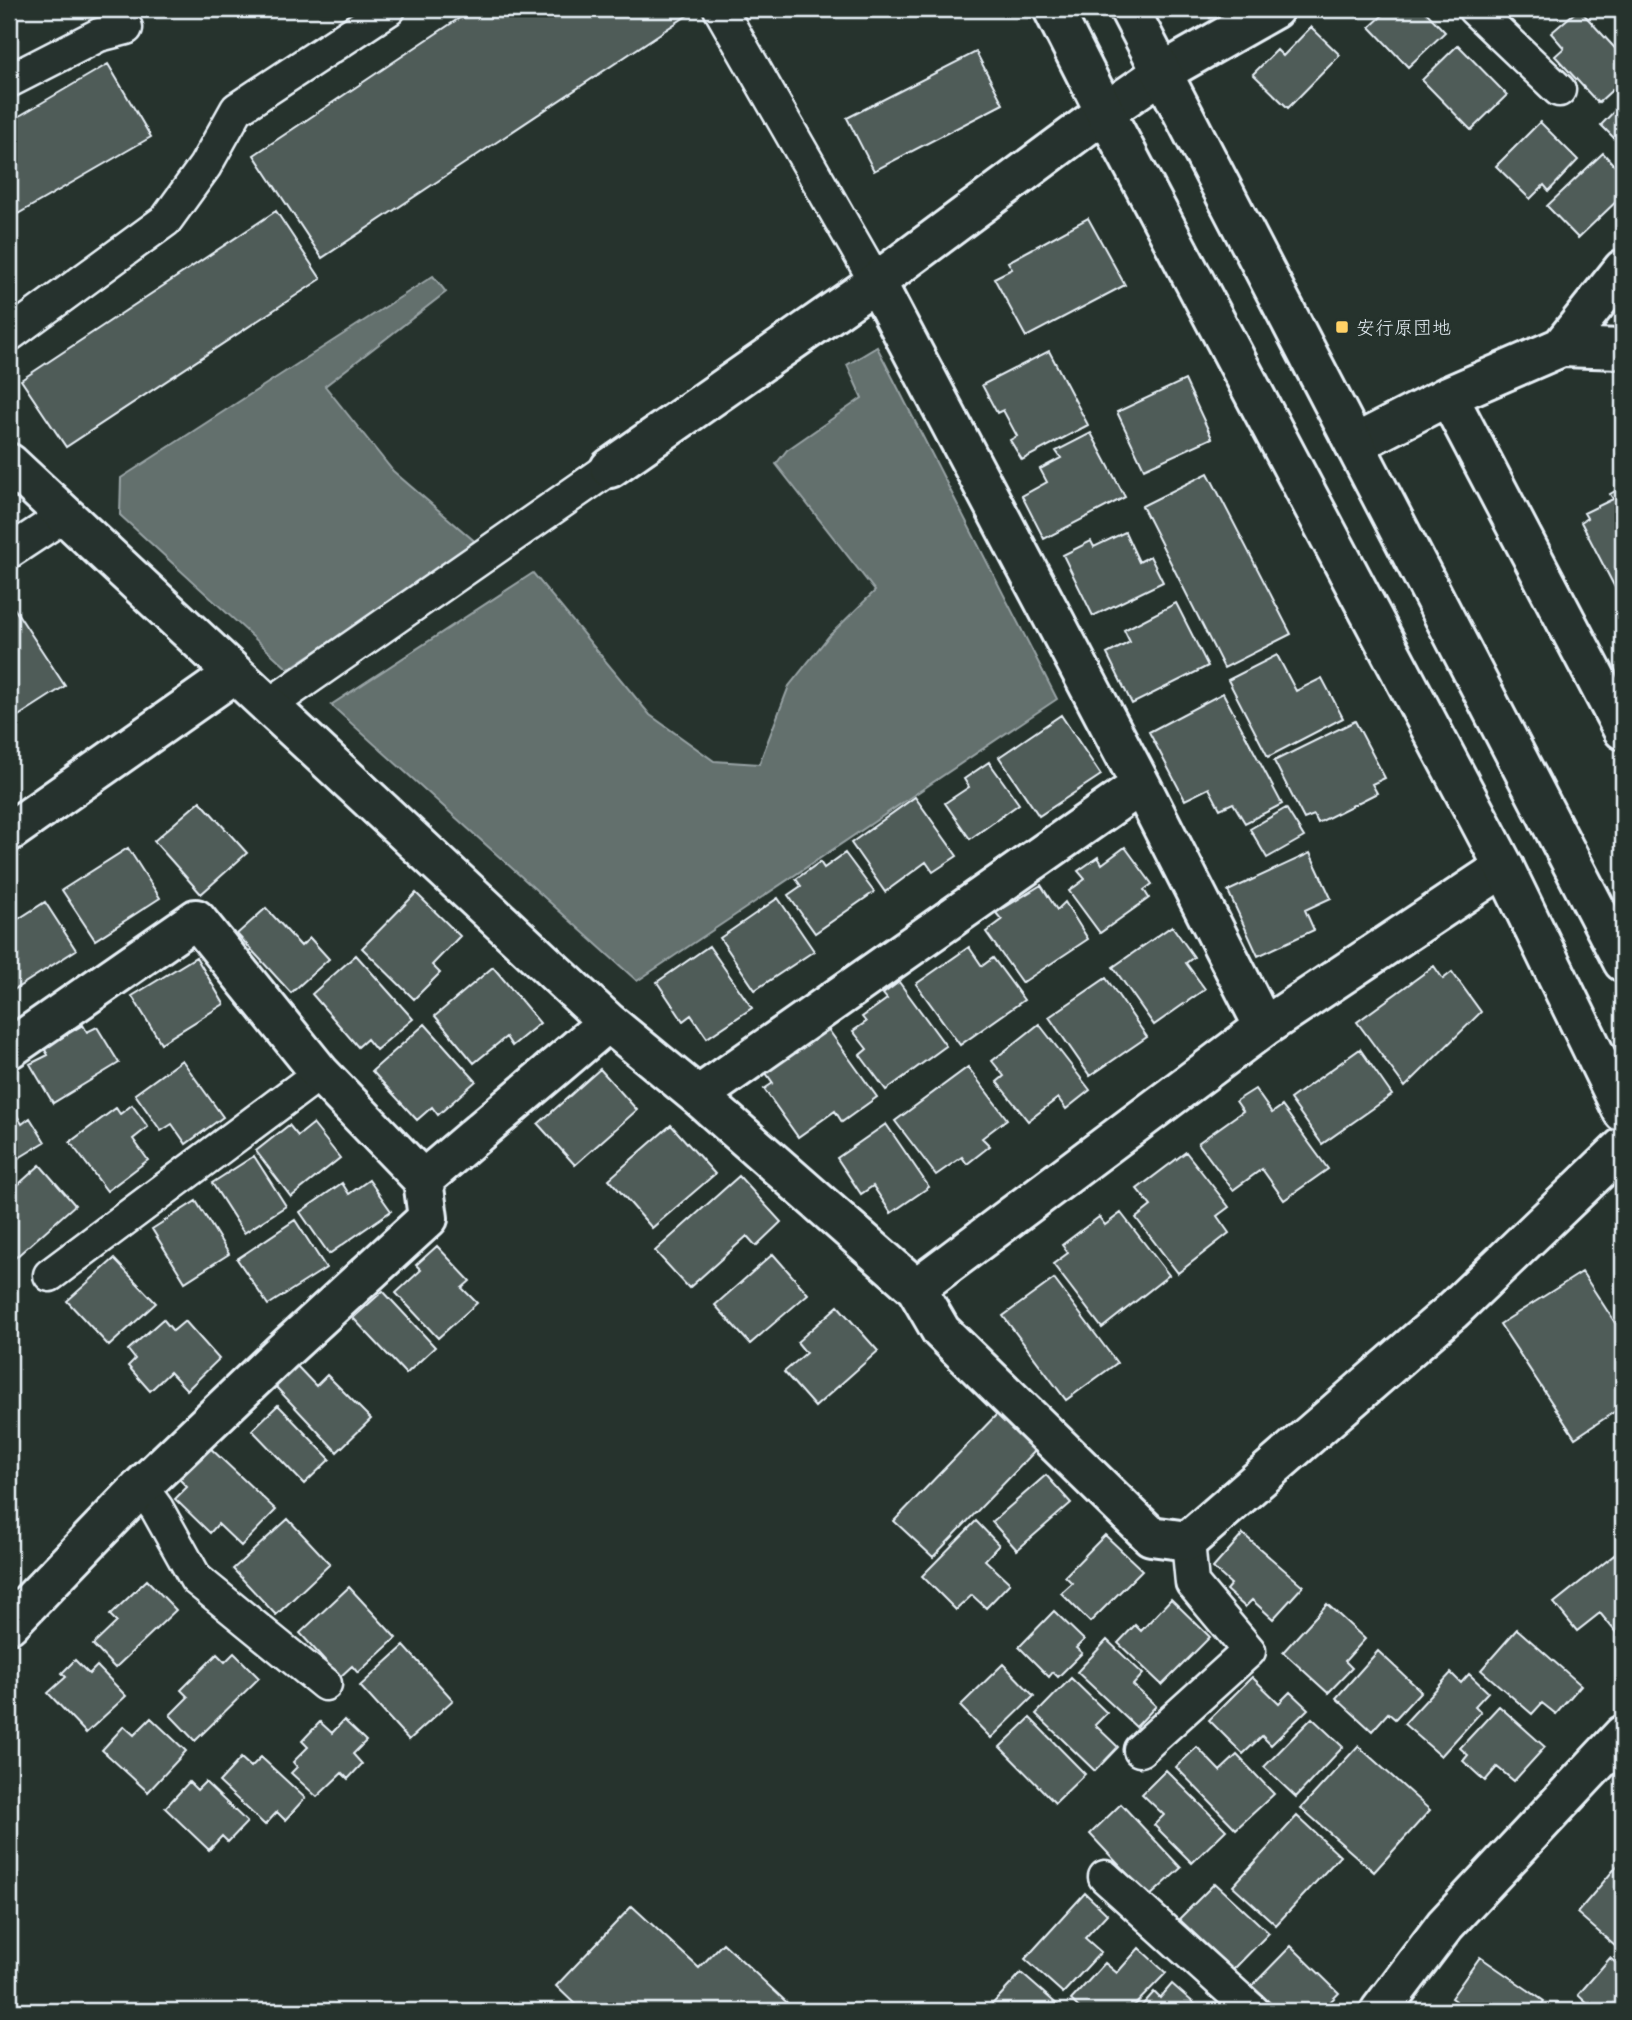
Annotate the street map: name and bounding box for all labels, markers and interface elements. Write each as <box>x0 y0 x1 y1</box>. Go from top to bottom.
place label: 安行原団地 <box>1356 314 1451 339</box>
marker: 安行原団地 <box>1334 319 1350 335</box>

